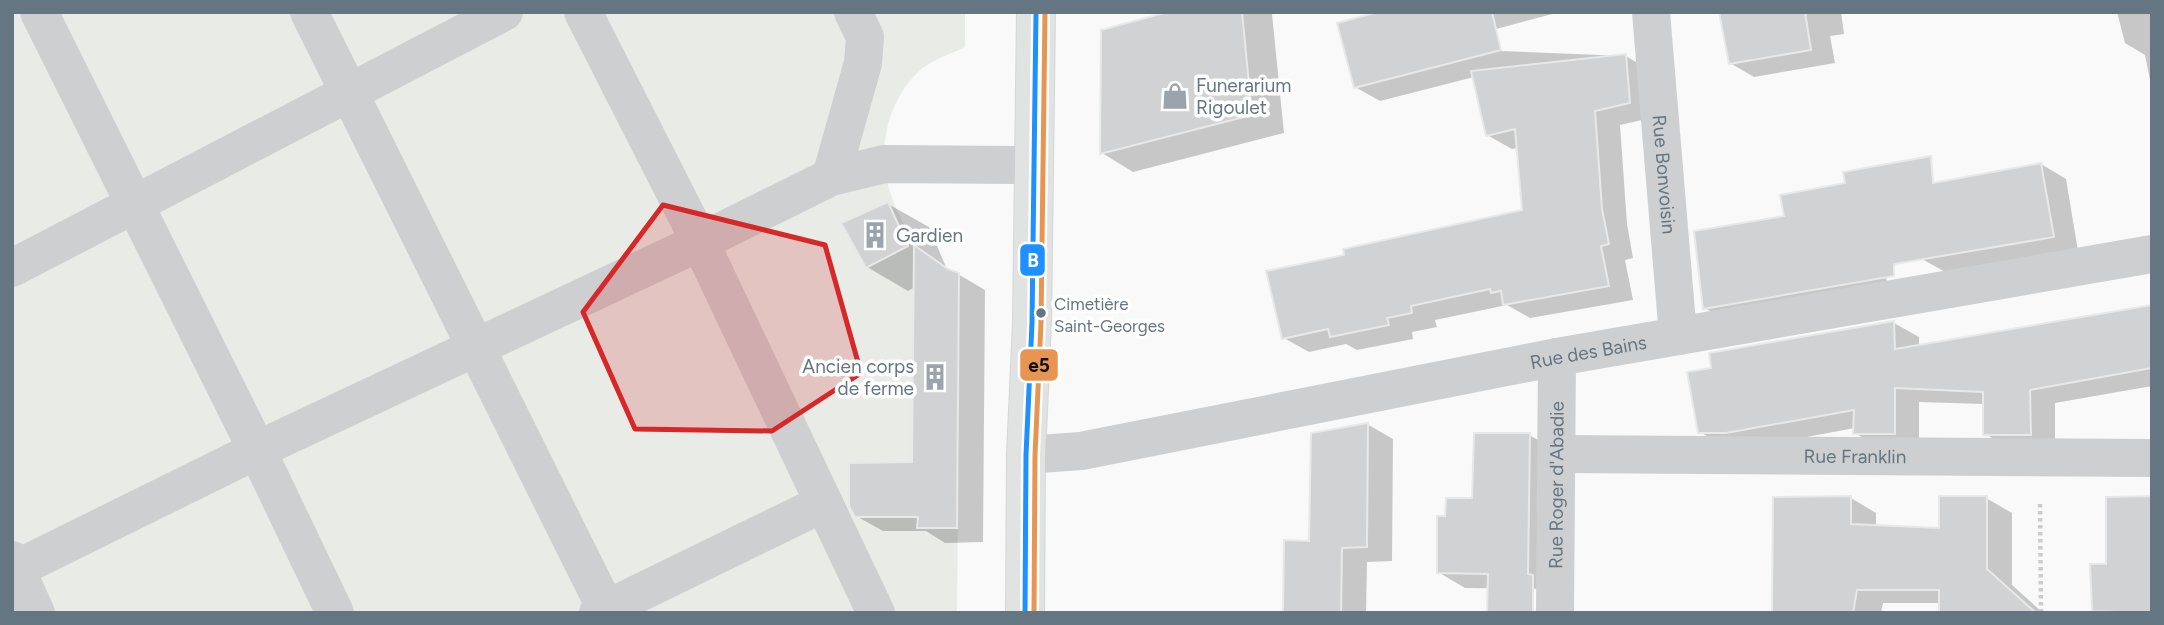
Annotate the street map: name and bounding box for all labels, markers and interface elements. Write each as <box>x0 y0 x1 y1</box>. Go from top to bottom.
place label: Funerarium Rigoulet <box>1196 74 1291 119</box>
shop icon: Funerarium Rigoulet <box>1160 81 1190 111</box>
street label: Rue Bonvoisin <box>1648 114 1680 235</box>
building icon: Gardien <box>860 220 890 250</box>
place label: Gardien <box>896 224 963 247</box>
line badge: B <box>1019 243 1046 277</box>
text: B <box>1027 249 1039 272</box>
place label: Cimetière Saint-Georges <box>1054 294 1165 336</box>
marker: Cimetière Saint-Georges <box>1034 306 1048 320</box>
street label: Rue des Bains <box>1528 331 1648 374</box>
line badge: e5 <box>1019 348 1059 382</box>
text: e5 <box>1028 354 1050 377</box>
place label: Ancien corps de ferme <box>802 355 914 400</box>
building icon: Ancien corps de ferme <box>920 362 950 392</box>
street label: Rue Roger d'Abadie <box>1544 401 1569 569</box>
street label: Rue Franklin <box>1803 445 1907 468</box>

